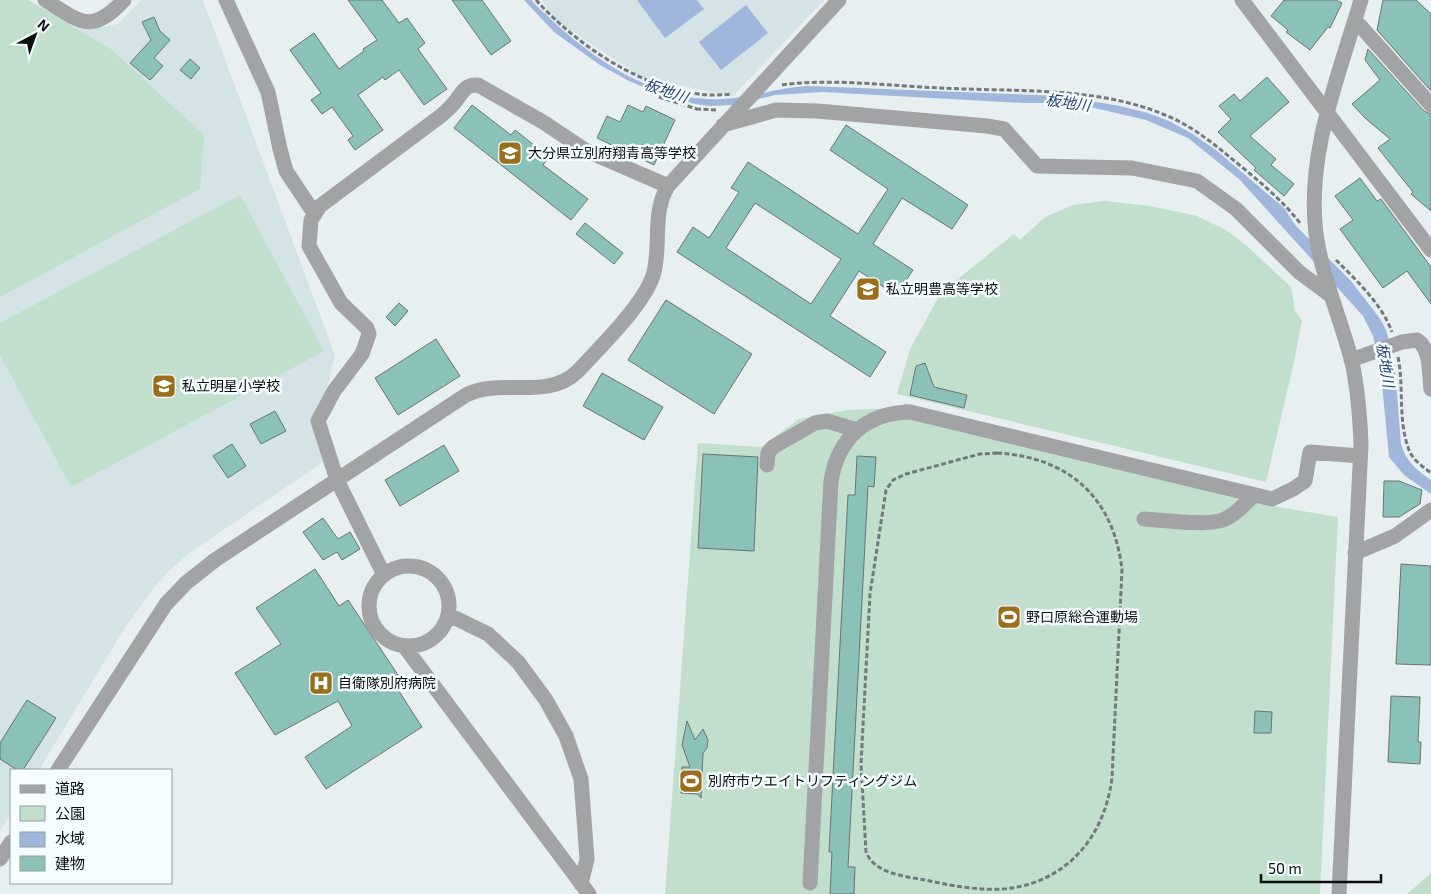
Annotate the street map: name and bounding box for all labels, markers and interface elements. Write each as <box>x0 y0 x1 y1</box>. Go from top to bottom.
north arrow <box>10 10 60 60</box>
text: N <box>34 15 53 35</box>
water label: 板地川 <box>642 74 692 107</box>
water label: 板地川 <box>1045 90 1094 114</box>
school or university icon: 大分県立別府翔青高等学校 <box>497 140 523 166</box>
place label: 大分県立別府翔青高等学校 <box>528 144 696 161</box>
school or university icon: 私立明豊高等学校 <box>855 276 881 302</box>
place label: 私立明豊高等学校 <box>886 280 998 297</box>
water label: 板地川 <box>1374 341 1399 390</box>
school or university icon: 私立明星小学校 <box>151 373 177 399</box>
place label: 私立明星小学校 <box>182 377 280 394</box>
sports icon: 野口原総合運動場 <box>996 604 1022 630</box>
place label: 野口原総合運動場 <box>1026 608 1138 625</box>
hospital icon: 自衛隊別府病院 <box>308 670 334 696</box>
place label: 自衛隊別府病院 <box>338 674 436 691</box>
sports icon: 別府市ウエイトリフティングジム <box>678 768 704 794</box>
legend <box>10 769 172 884</box>
place label: 別府市ウエイトリフティングジム <box>708 772 917 789</box>
text: 道路 <box>55 779 85 797</box>
text: 公園 <box>55 804 85 822</box>
text: 水域 <box>55 829 85 847</box>
scale bar <box>1261 852 1381 884</box>
text: 建物 <box>55 854 85 872</box>
text: 50 m <box>1268 859 1302 877</box>

